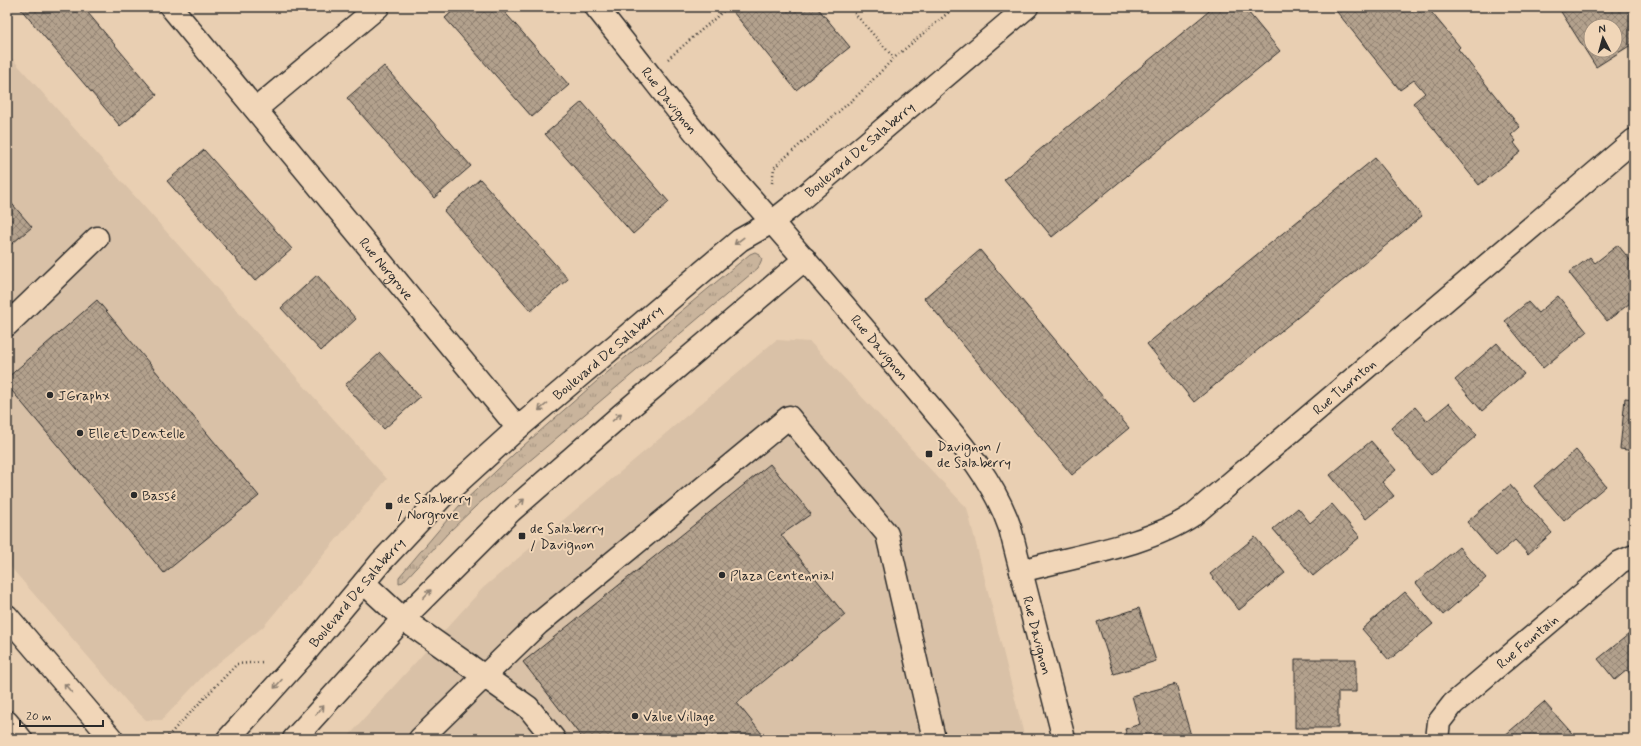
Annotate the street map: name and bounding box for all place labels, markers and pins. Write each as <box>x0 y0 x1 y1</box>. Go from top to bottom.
place label: JGraphx <box>58 387 110 405</box>
marker: JGraphx <box>45 390 55 400</box>
place label: Elle et Dentelle <box>88 425 186 443</box>
marker: Elle et Dentelle <box>75 428 85 438</box>
place label: Davignon / de Salaberry <box>937 438 1011 472</box>
marker: Davignon / de Salaberry <box>924 449 934 459</box>
place label: Bassé <box>142 487 176 505</box>
marker: Bassé <box>129 490 139 500</box>
place label: de Salaberry / Norgrove <box>397 490 471 525</box>
marker: de Salaberry / Norgrove <box>384 501 394 511</box>
place label: de Salaberry / Davignon <box>530 520 604 555</box>
marker: de Salaberry / Davignon <box>517 531 527 541</box>
place label: Plaza Centennial <box>730 567 834 585</box>
marker: Plaza Centennial <box>717 570 727 580</box>
place label: Value Village <box>643 708 716 726</box>
marker: Value Village <box>630 711 640 721</box>

